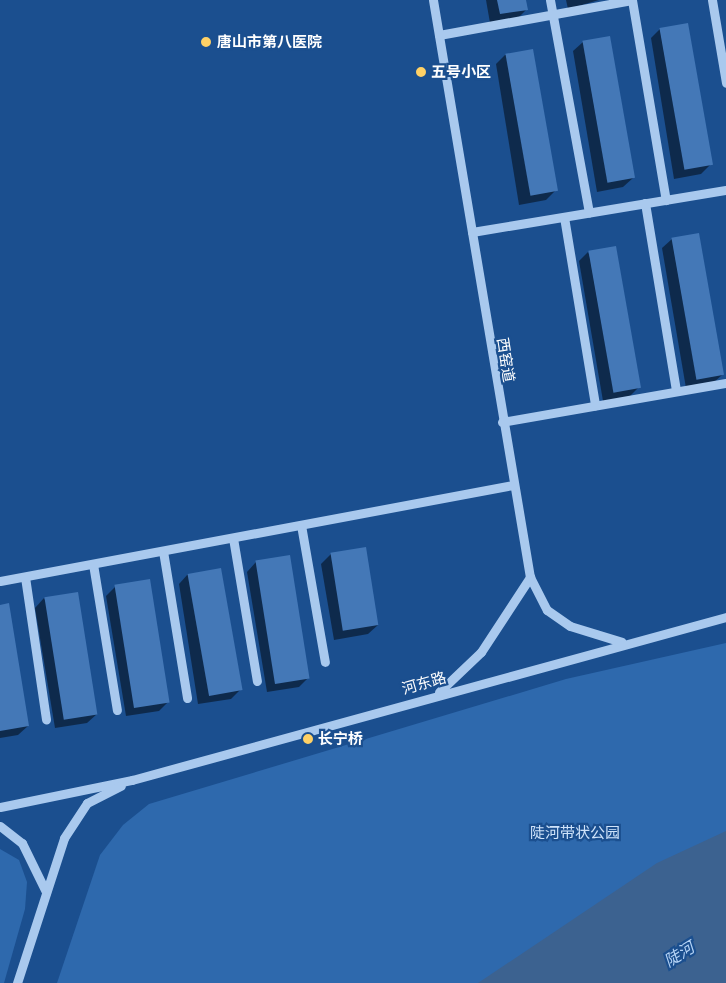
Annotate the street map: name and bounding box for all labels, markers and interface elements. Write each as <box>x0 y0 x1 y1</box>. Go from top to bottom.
place label: 唐山市第八医院 <box>217 33 322 51</box>
marker: 唐山市第八医院 <box>199 35 213 49</box>
place label: 五号小区 <box>431 63 491 81</box>
marker: 五号小区 <box>415 66 427 78</box>
street label: 西窑道 <box>494 336 518 384</box>
street label: 河东路 <box>400 668 448 698</box>
place label: 长宁桥 <box>318 730 363 748</box>
marker: 长宁桥 <box>302 733 314 745</box>
park label: 陡河带状公园 <box>530 824 620 842</box>
water label: 陡河 <box>660 937 698 971</box>

